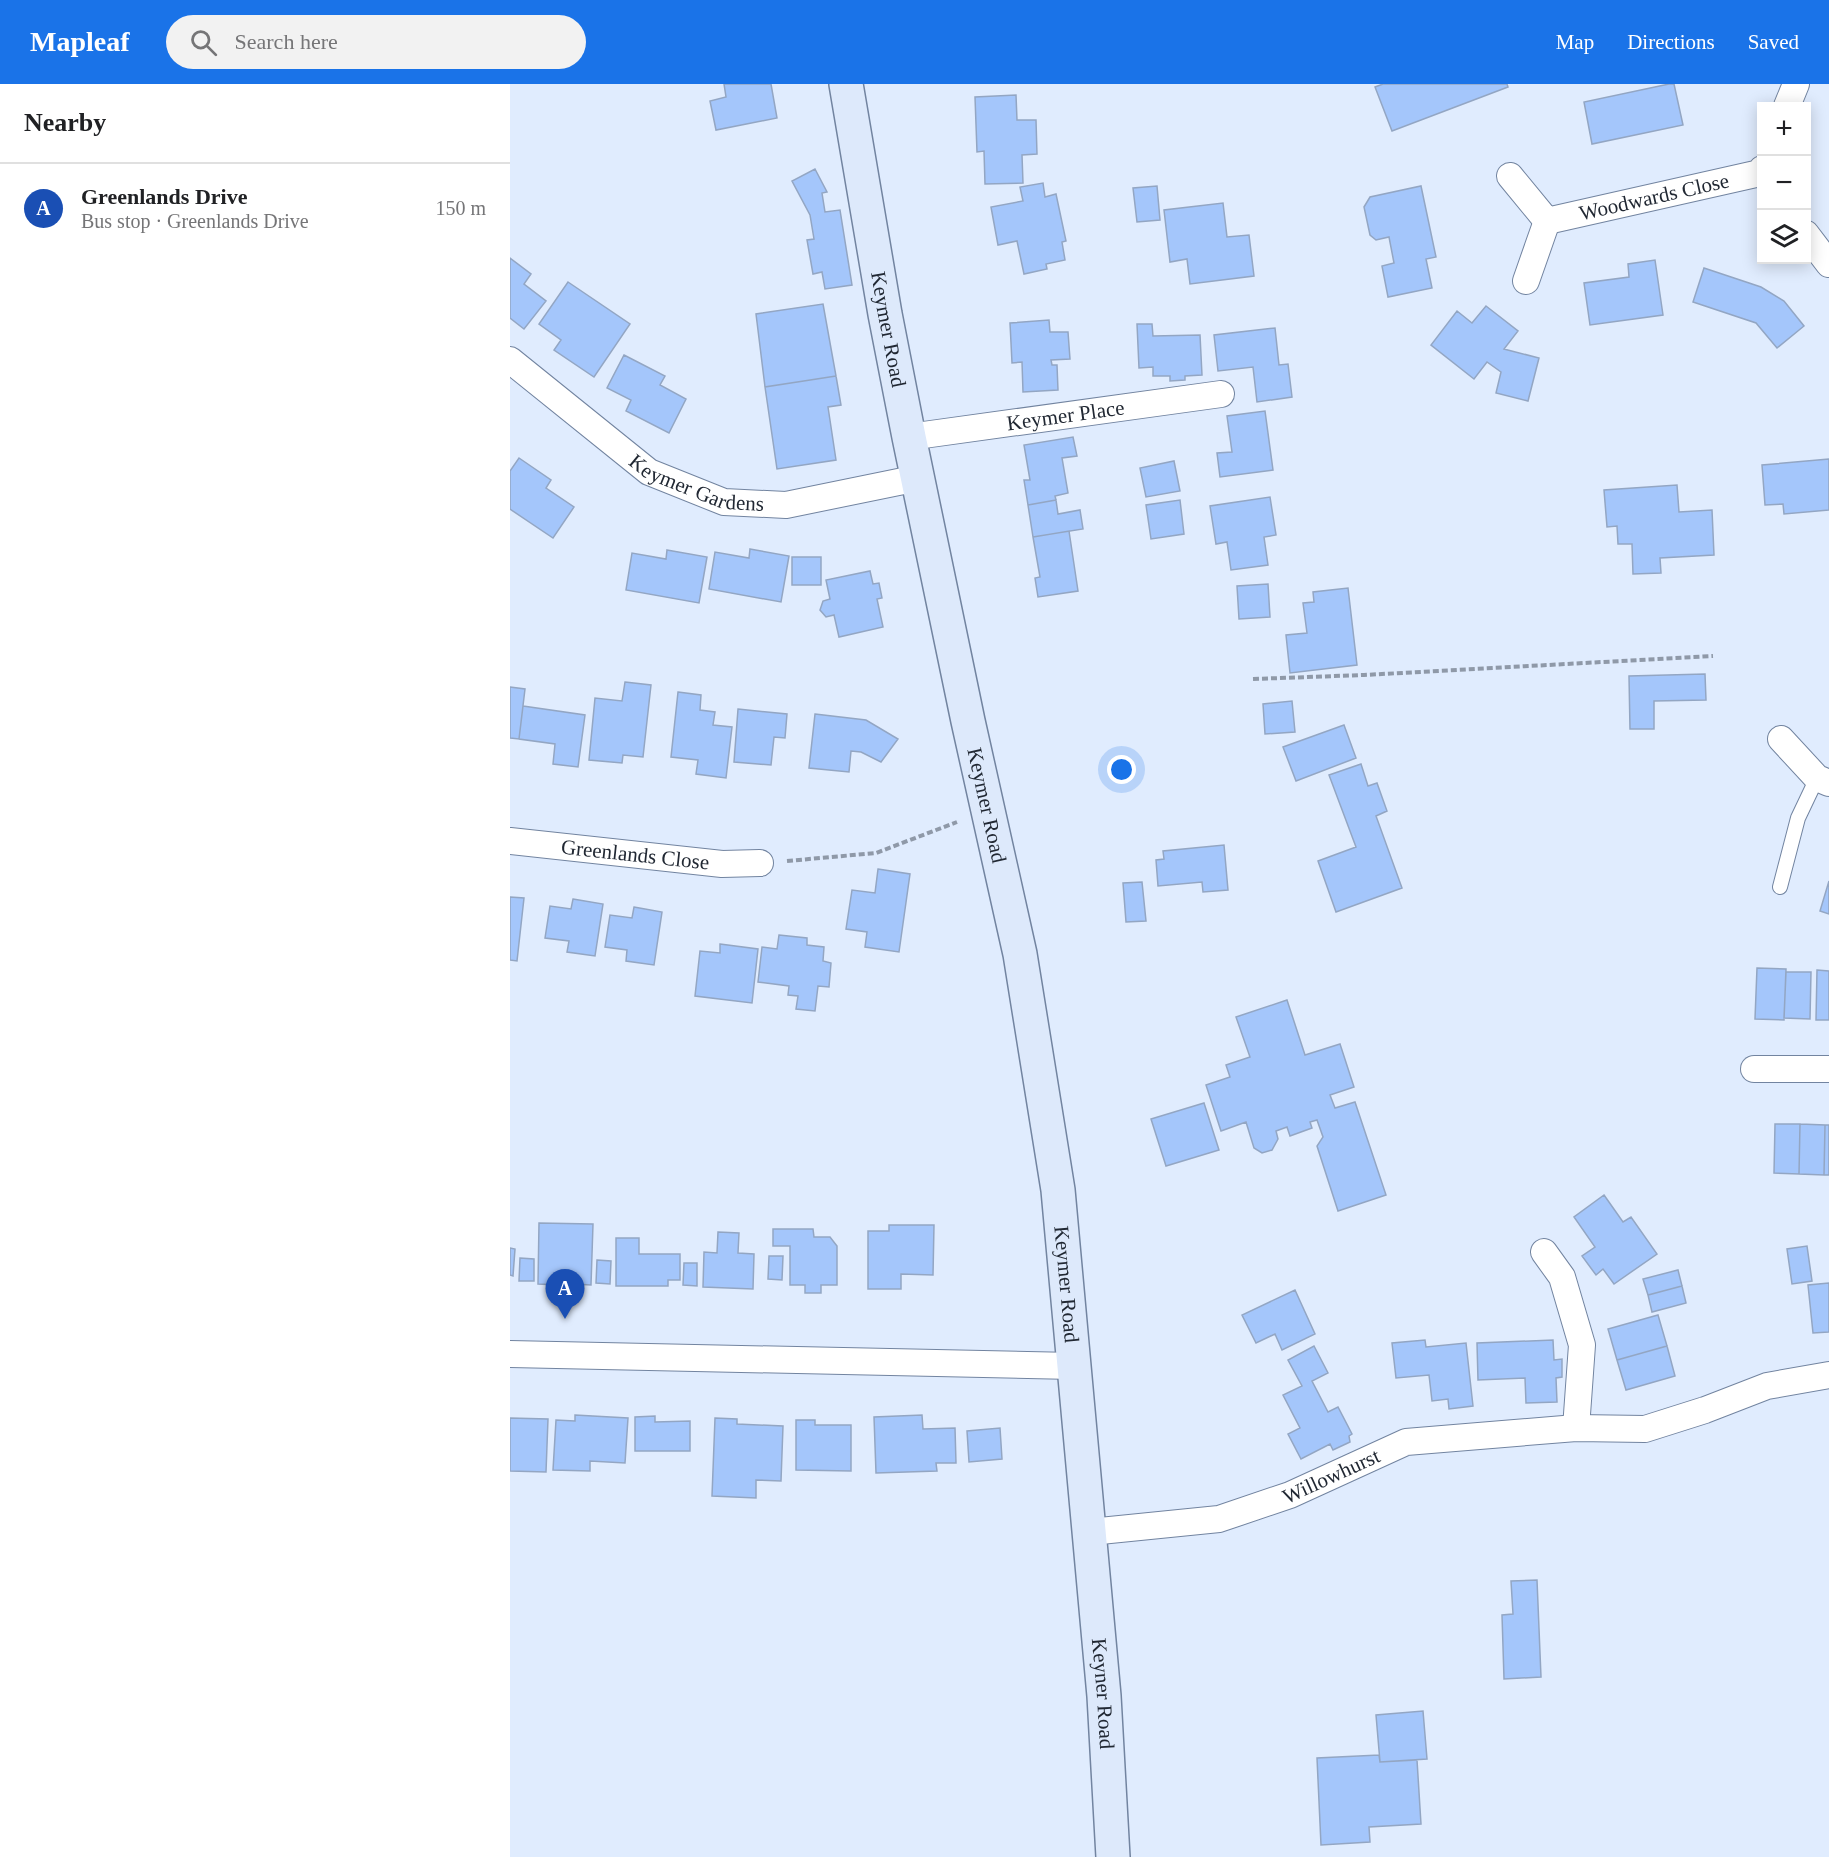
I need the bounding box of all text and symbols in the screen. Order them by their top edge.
search box [166,15,586,69]
text: Mapleaf [30,26,130,57]
icon: search [187,26,220,59]
text: Search here [235,29,338,54]
text: Map [1556,30,1594,54]
text: Directions [1627,30,1715,54]
text: Saved [1748,30,1799,54]
map controls [1757,102,1811,264]
button: + [1757,102,1811,156]
text: Nearby [24,108,106,137]
button: − [1757,156,1811,210]
street label: Woodwards Close [1577,168,1731,225]
text: Greenlands Drive [81,184,247,209]
text: A [36,197,51,219]
text: 150 m [435,197,486,219]
text: Bus stop · Greenlands Drive [81,210,309,232]
button: layers [1757,210,1811,264]
street label: Keymer Road [866,270,911,390]
street label: Keymer Place [1005,395,1126,435]
street label: Keymer Gardens [624,449,765,516]
street label: Keymer Road [962,745,1011,866]
your location [1107,755,1136,784]
street label: Greenlands Close [560,835,711,875]
street label: Keymer Road [1049,1225,1084,1344]
pin: A [546,1270,584,1319]
street label: Willowhurst [1279,1443,1384,1509]
street label: Keyner Road [1087,1637,1119,1750]

